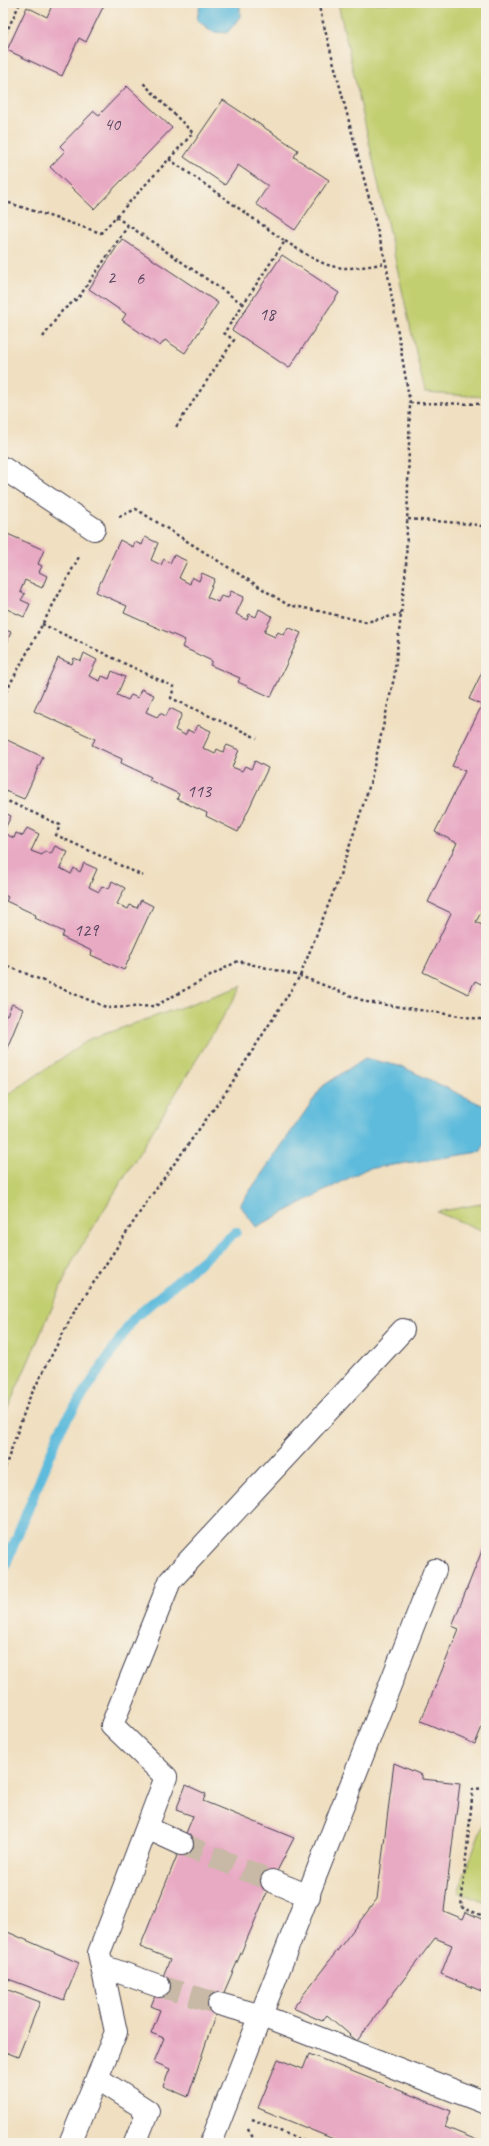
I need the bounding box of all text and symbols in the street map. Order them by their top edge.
house number: 40 [104,113,122,135]
house number: 2 [107,266,117,288]
house number: 6 [136,267,145,289]
house number: 18 [259,303,277,325]
house number: 113 [187,780,213,802]
house number: 129 [74,919,100,941]

